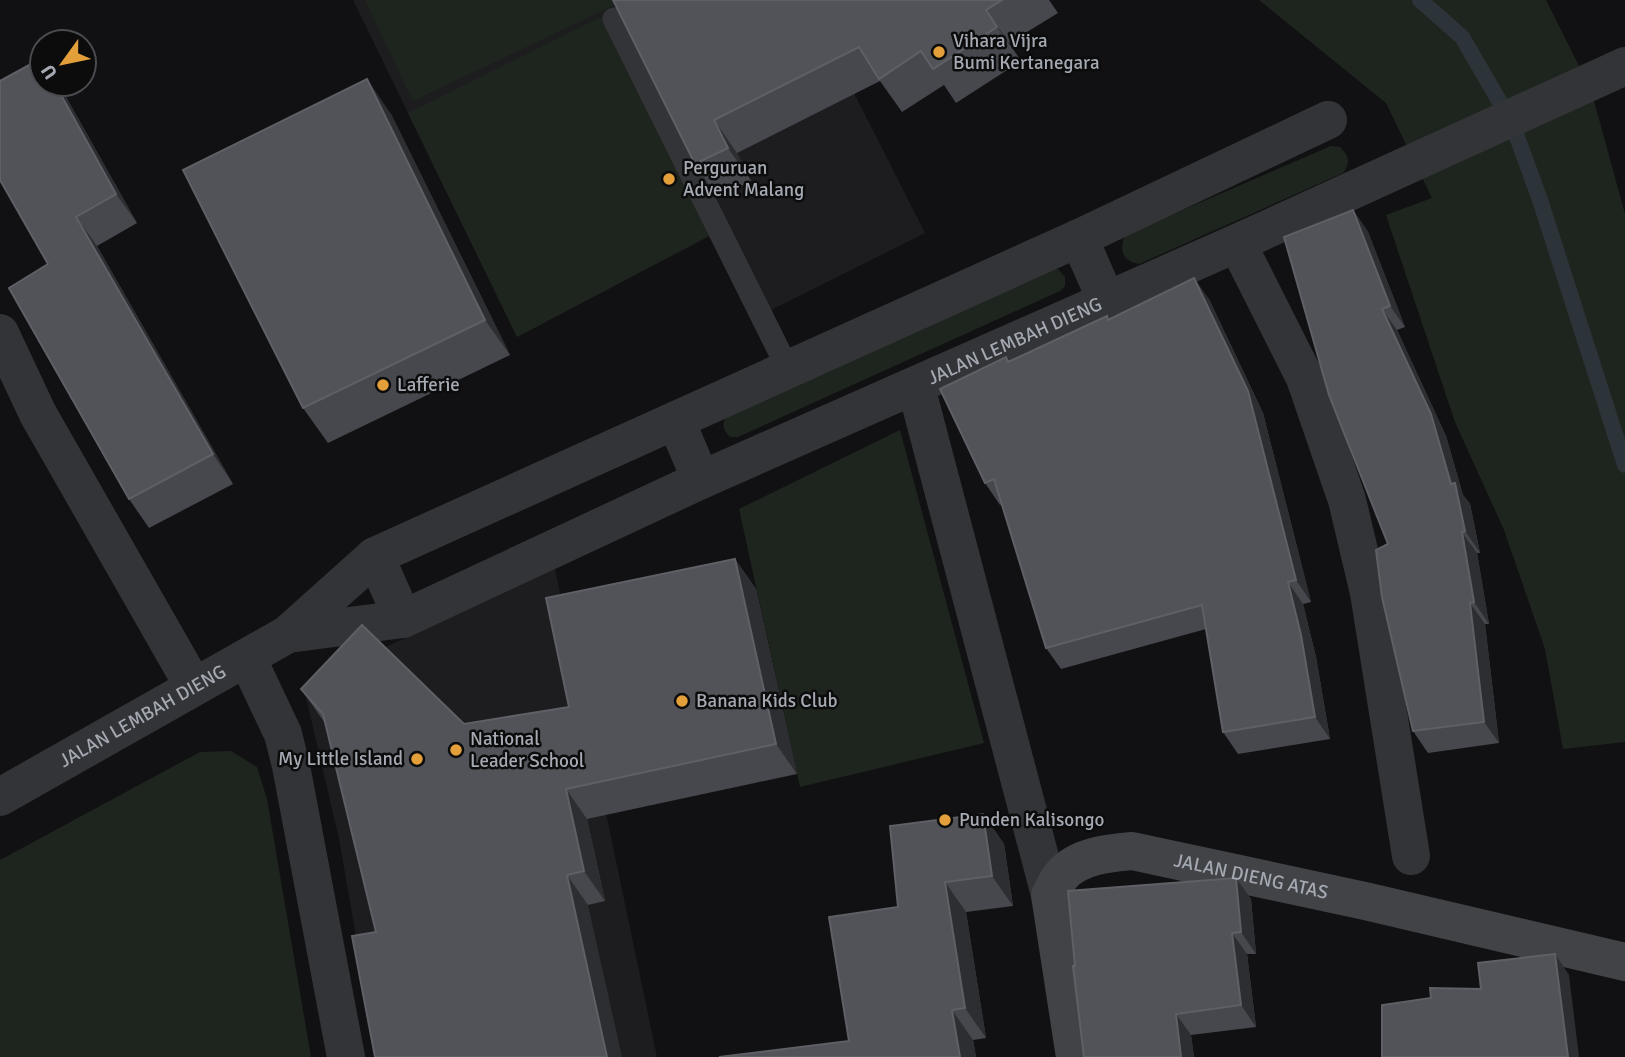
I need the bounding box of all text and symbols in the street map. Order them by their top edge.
north arrow [28,28,98,98]
place label: Vihara Vijra Bumi Kertanegara [953,29,1100,75]
marker: Vihara Vijra Bumi Kertanegara [931,44,947,60]
text: U [36,60,63,84]
place label: Perguruan Advent Malang [683,156,804,202]
marker: Perguruan Advent Malang [661,171,677,187]
street label: JALAN LEMBAH DIENG [924,292,1106,390]
place label: Lafferie [397,373,460,397]
marker: Lafferie [375,377,391,393]
street label: JALAN LEMBAH DIENG [55,659,230,773]
place label: Banana Kids Club [696,689,838,713]
marker: Banana Kids Club [674,693,690,709]
place label: National Leader School [470,727,584,773]
marker: National Leader School [448,742,464,758]
place label: My Little Island [278,747,403,771]
marker: My Little Island [409,751,425,767]
place label: Punden Kalisongo [959,808,1105,832]
marker: Punden Kalisongo [937,812,953,828]
street label: JALAN DIENG ATAS [1172,848,1330,905]

